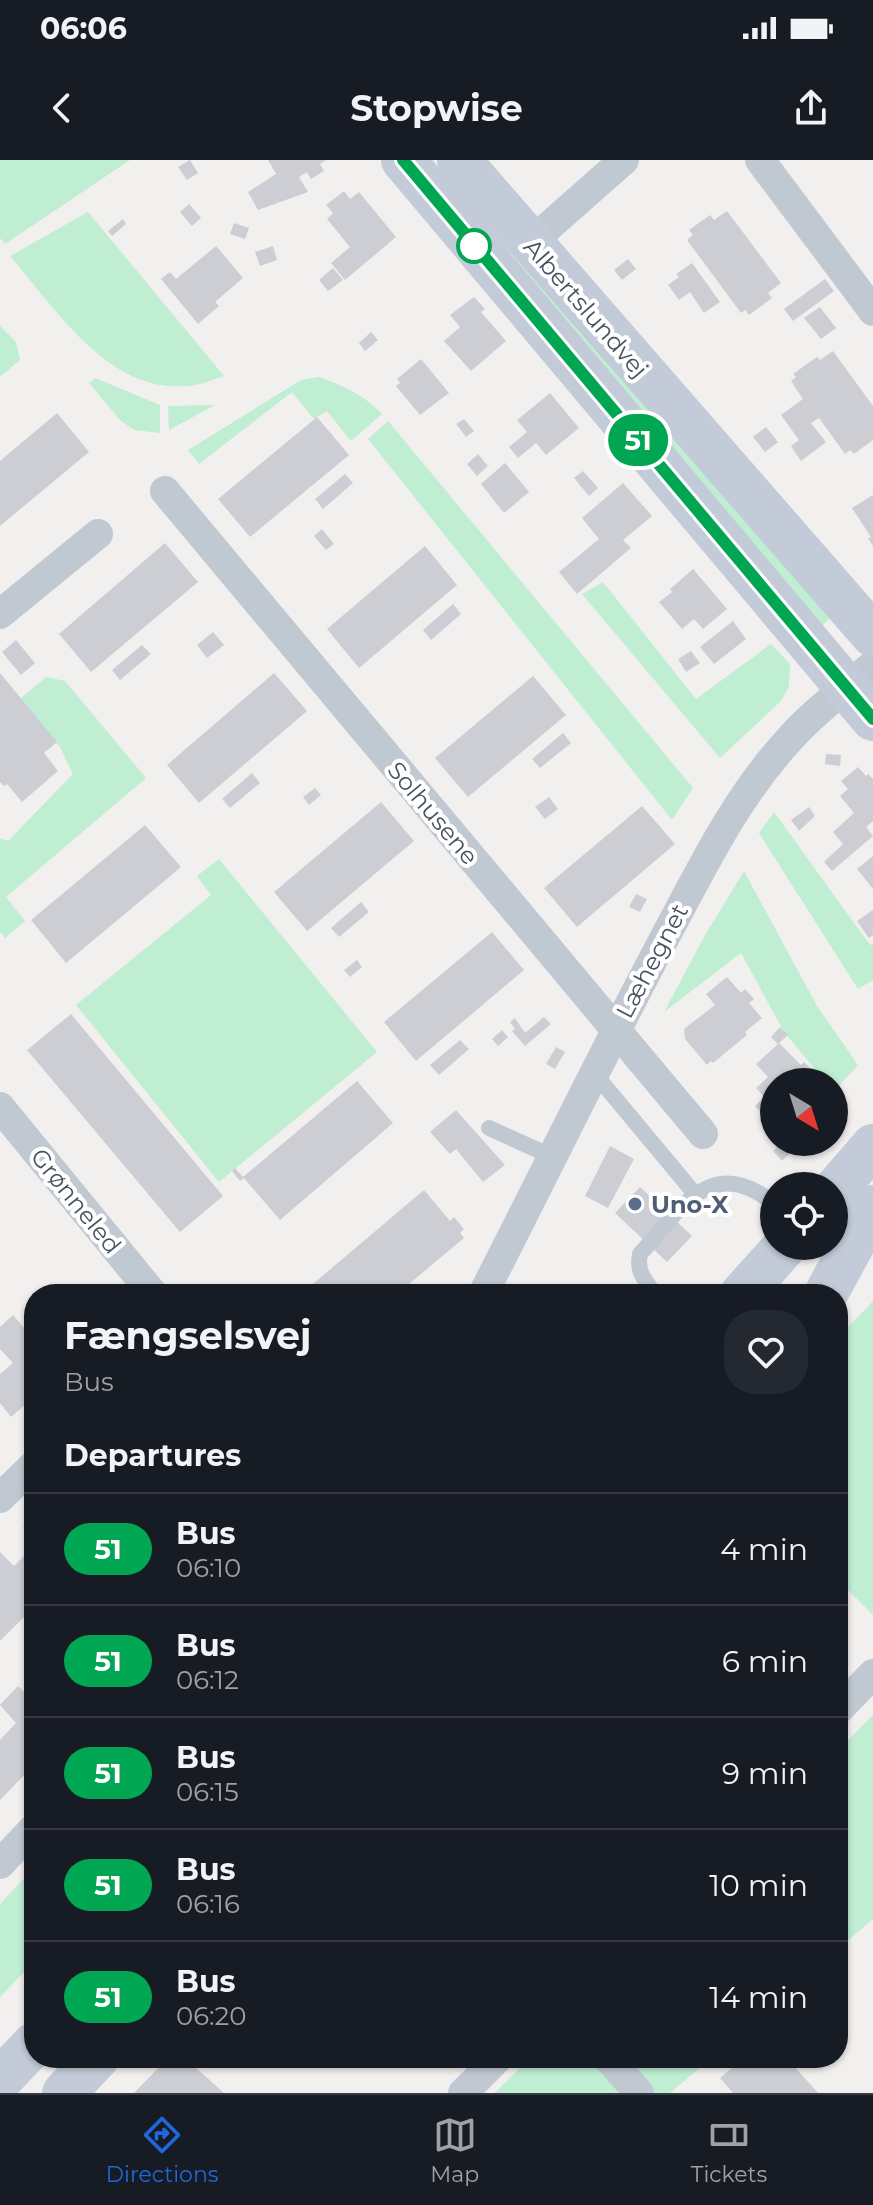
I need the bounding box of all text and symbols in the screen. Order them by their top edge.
text: 06:06 [40,10,127,47]
icon: back [40,86,84,130]
text: Stopwise [350,86,523,130]
icon: share [789,86,833,130]
unlabelled marker [457,229,491,263]
street label: Albertslundvej [518,233,654,383]
line badge: 51 [602,414,674,466]
text: 51 [624,423,652,457]
street label: Solhusene [382,756,484,870]
street label: Læhegnet [610,899,694,1023]
north arrow [760,1068,848,1156]
map controls [760,1068,848,1260]
street label: Grønneled [25,1142,127,1260]
button: locate [760,1172,848,1260]
place label: Uno-X [651,1190,729,1219]
marker: Uno-X [626,1195,644,1213]
button: heart [724,1310,808,1394]
text: Fængselsvej [64,1312,312,1359]
text: Bus [64,1366,114,1398]
text: Departures [64,1437,241,1474]
text: Bus [176,1515,236,1552]
text: 4 min [720,1531,808,1568]
text: 51 [94,1532,122,1566]
text: 06:10 [176,1552,241,1584]
text: Bus [176,1627,236,1664]
text: 6 min [722,1643,808,1680]
text: 51 [94,1644,122,1678]
text: 06:12 [176,1664,239,1696]
text: Bus [176,1739,236,1776]
text: 9 min [722,1755,808,1792]
text: 51 [94,1756,122,1790]
text: 06:15 [176,1776,239,1808]
text: Bus [176,1851,236,1888]
text: 10 min [709,1867,808,1904]
text: 51 [94,1868,122,1902]
text: 06:16 [176,1888,240,1920]
text: Bus [176,1963,236,2000]
text: 14 min [709,1979,808,2016]
text: 51 [94,1980,122,2014]
text: 06:20 [176,2000,246,2032]
tab: Directions [106,2113,219,2188]
tab: Map [430,2113,479,2188]
tab: Tickets [691,2113,767,2188]

